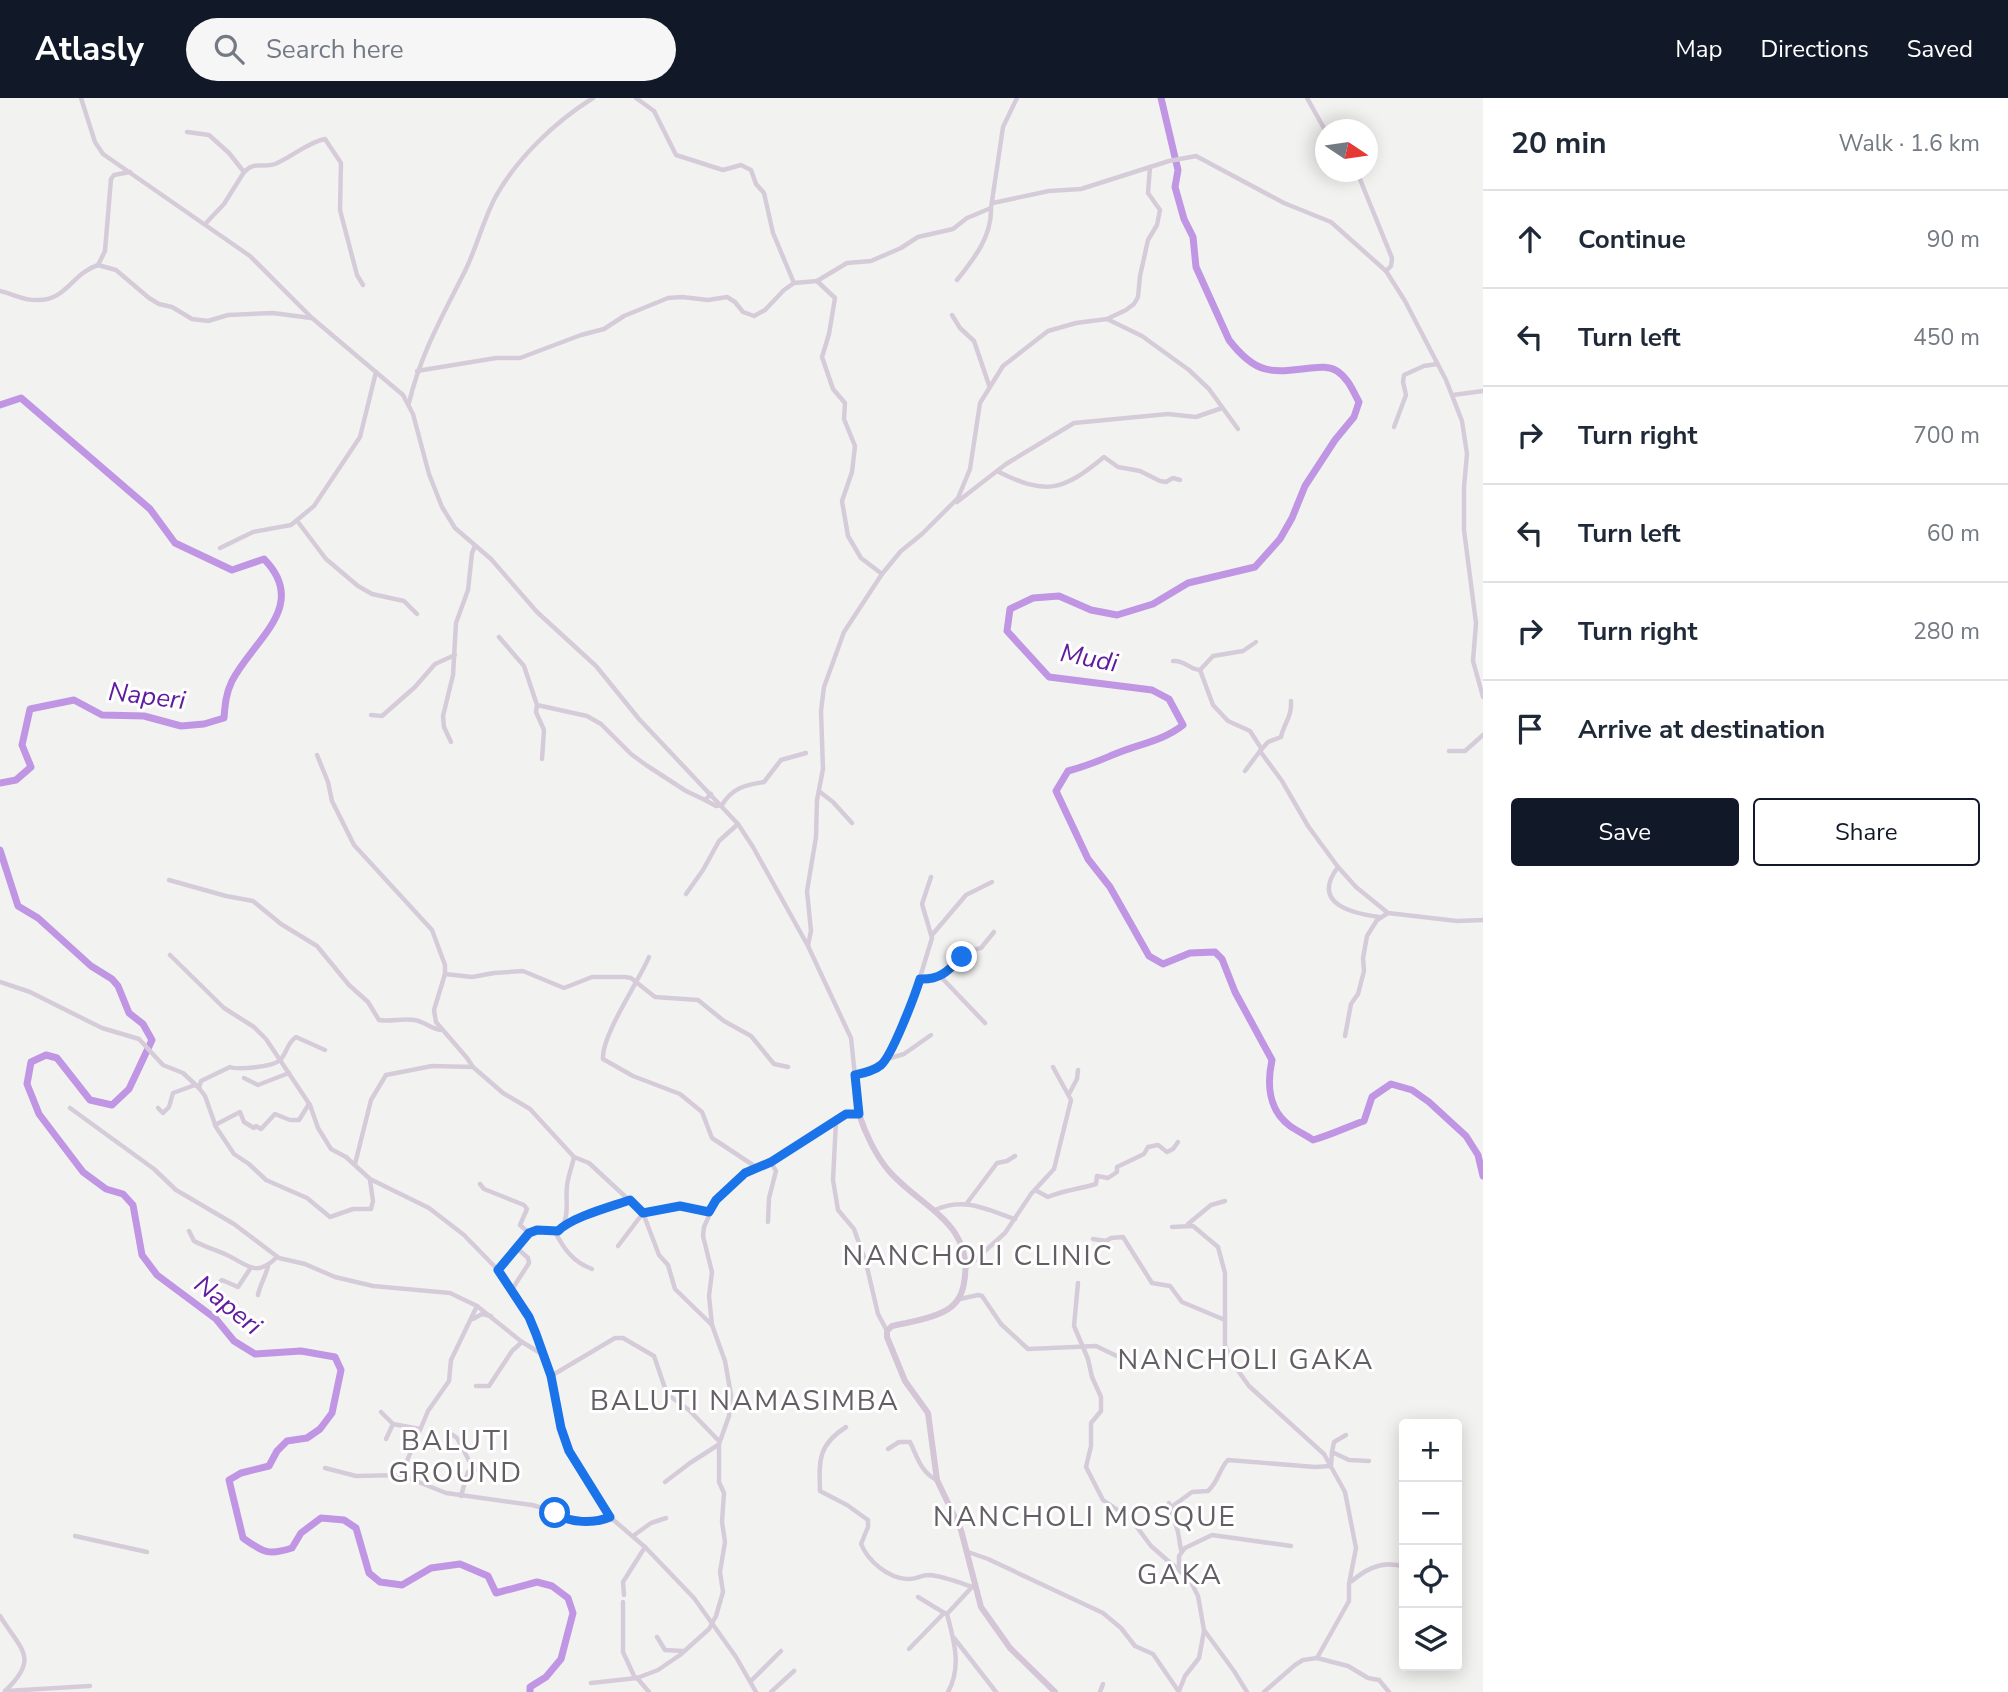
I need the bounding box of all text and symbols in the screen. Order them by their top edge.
search box [186,18,676,81]
text: Atlasly [35,27,144,72]
icon: search [210,30,248,68]
text: Search here [266,32,404,67]
text: Map [1675,33,1722,65]
text: Directions [1760,33,1869,65]
text: Saved [1907,33,1973,65]
north arrow [1315,119,1378,182]
text: 20 min [1511,123,1607,164]
text: Walk · 1.6 km [1838,128,1980,159]
icon: ahead [1511,220,1549,258]
text: Continue [1578,222,1686,257]
text: 90 m [1927,224,1980,255]
icon: left [1511,318,1549,356]
text: Turn left [1578,320,1681,355]
text: 450 m [1913,322,1980,353]
icon: right [1511,416,1549,454]
text: Turn right [1578,418,1697,453]
text: 700 m [1913,420,1980,451]
icon: left [1511,514,1549,552]
text: Turn left [1578,516,1681,551]
text: 60 m [1927,518,1980,549]
icon: right [1511,612,1549,650]
text: Turn right [1578,614,1697,649]
text: 280 m [1913,616,1980,647]
water label: Mudi [1057,635,1122,681]
water label: Naperi [106,674,188,718]
icon: arrive [1511,710,1549,748]
text: Arrive at destination [1578,712,1825,747]
button: Save [1511,798,1739,866]
button: Share [1753,798,1980,866]
route end [946,941,977,972]
district label: NANCHOLI CLINIC [843,1237,1114,1275]
water label: Naperi [187,1267,270,1344]
district label: NANCHOLI GAKA [1118,1341,1374,1379]
district label: BALUTI NAMASIMBA [590,1382,900,1420]
map controls [1399,1419,1462,1671]
button: + [1399,1419,1462,1482]
district label: BALUTI GROUND [389,1422,523,1492]
button: − [1399,1482,1462,1545]
route start [539,1497,570,1528]
district label: NANCHOLI MOSQUE [933,1498,1237,1536]
button: locate [1399,1545,1462,1608]
district label: GAKA [1137,1556,1223,1594]
button: layers [1399,1608,1462,1671]

